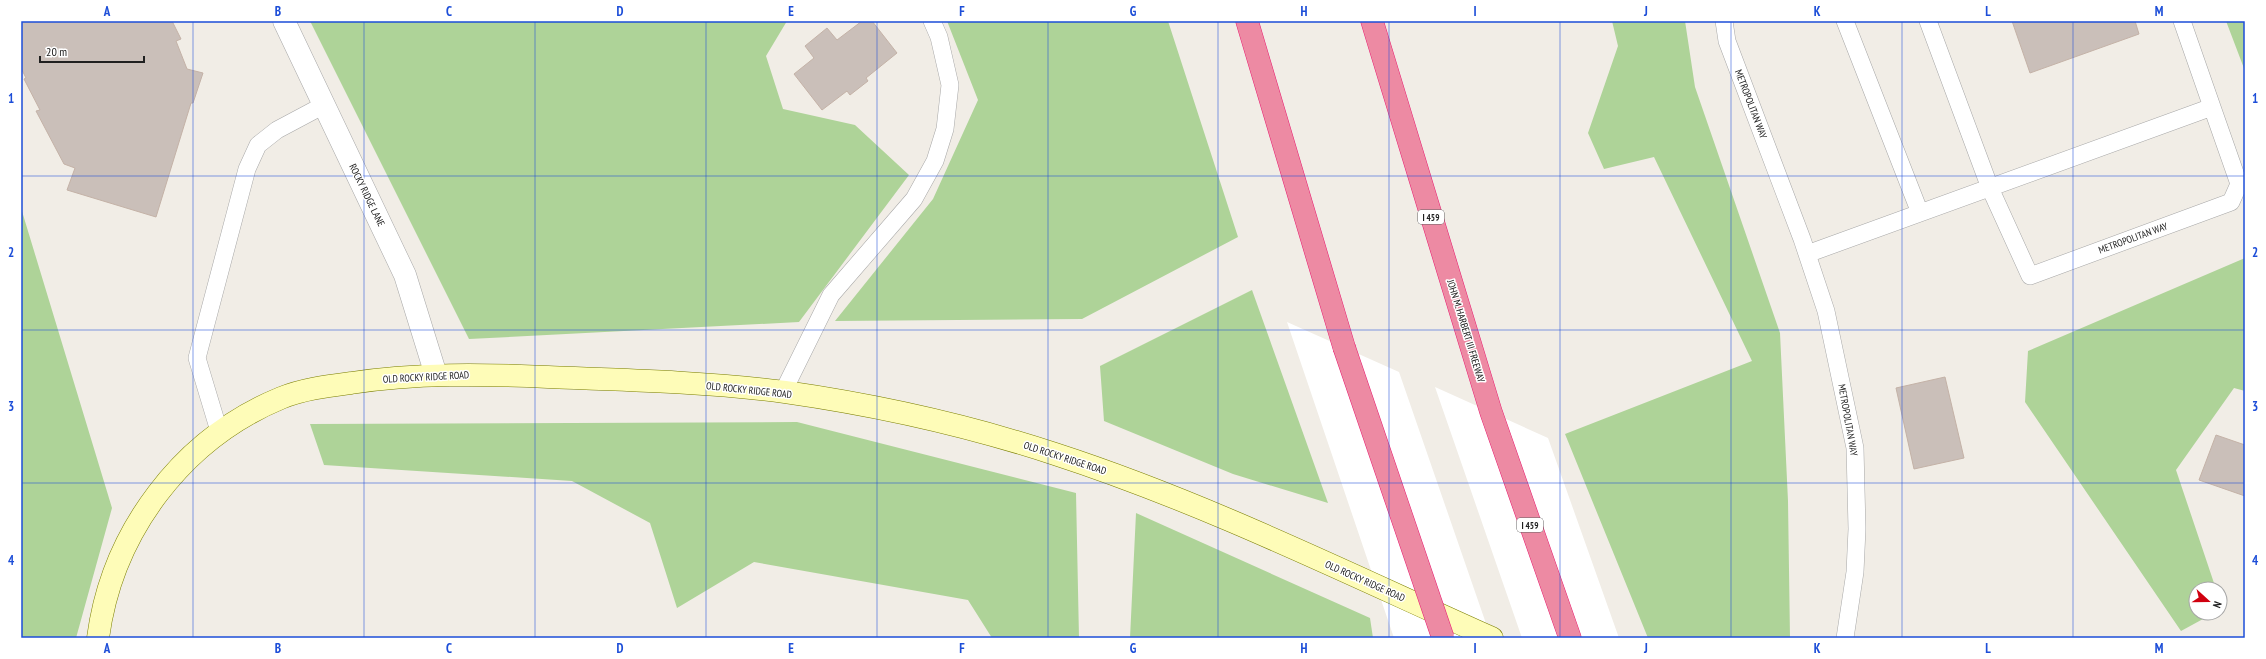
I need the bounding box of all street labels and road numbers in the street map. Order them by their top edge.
street label: METROPOLITAN WAY [1732,68,1770,141]
street label: ROCKY RIDGE LANE [346,162,388,228]
road number: I 459 [1418,210,1444,224]
street label: METROPOLITAN WAY [2097,219,2170,257]
street label: JOHN M. HARBERT III FREEWAY [1444,277,1488,384]
street label: OLD ROCKY RIDGE ROAD [383,368,469,386]
street label: OLD ROCKY RIDGE ROAD [705,379,793,401]
street label: METROPOLITAN WAY [1835,383,1861,457]
street label: OLD ROCKY RIDGE ROAD [1022,438,1108,478]
road number: I 459 [1517,518,1543,532]
street label: OLD ROCKY RIDGE ROAD [1323,558,1407,604]

